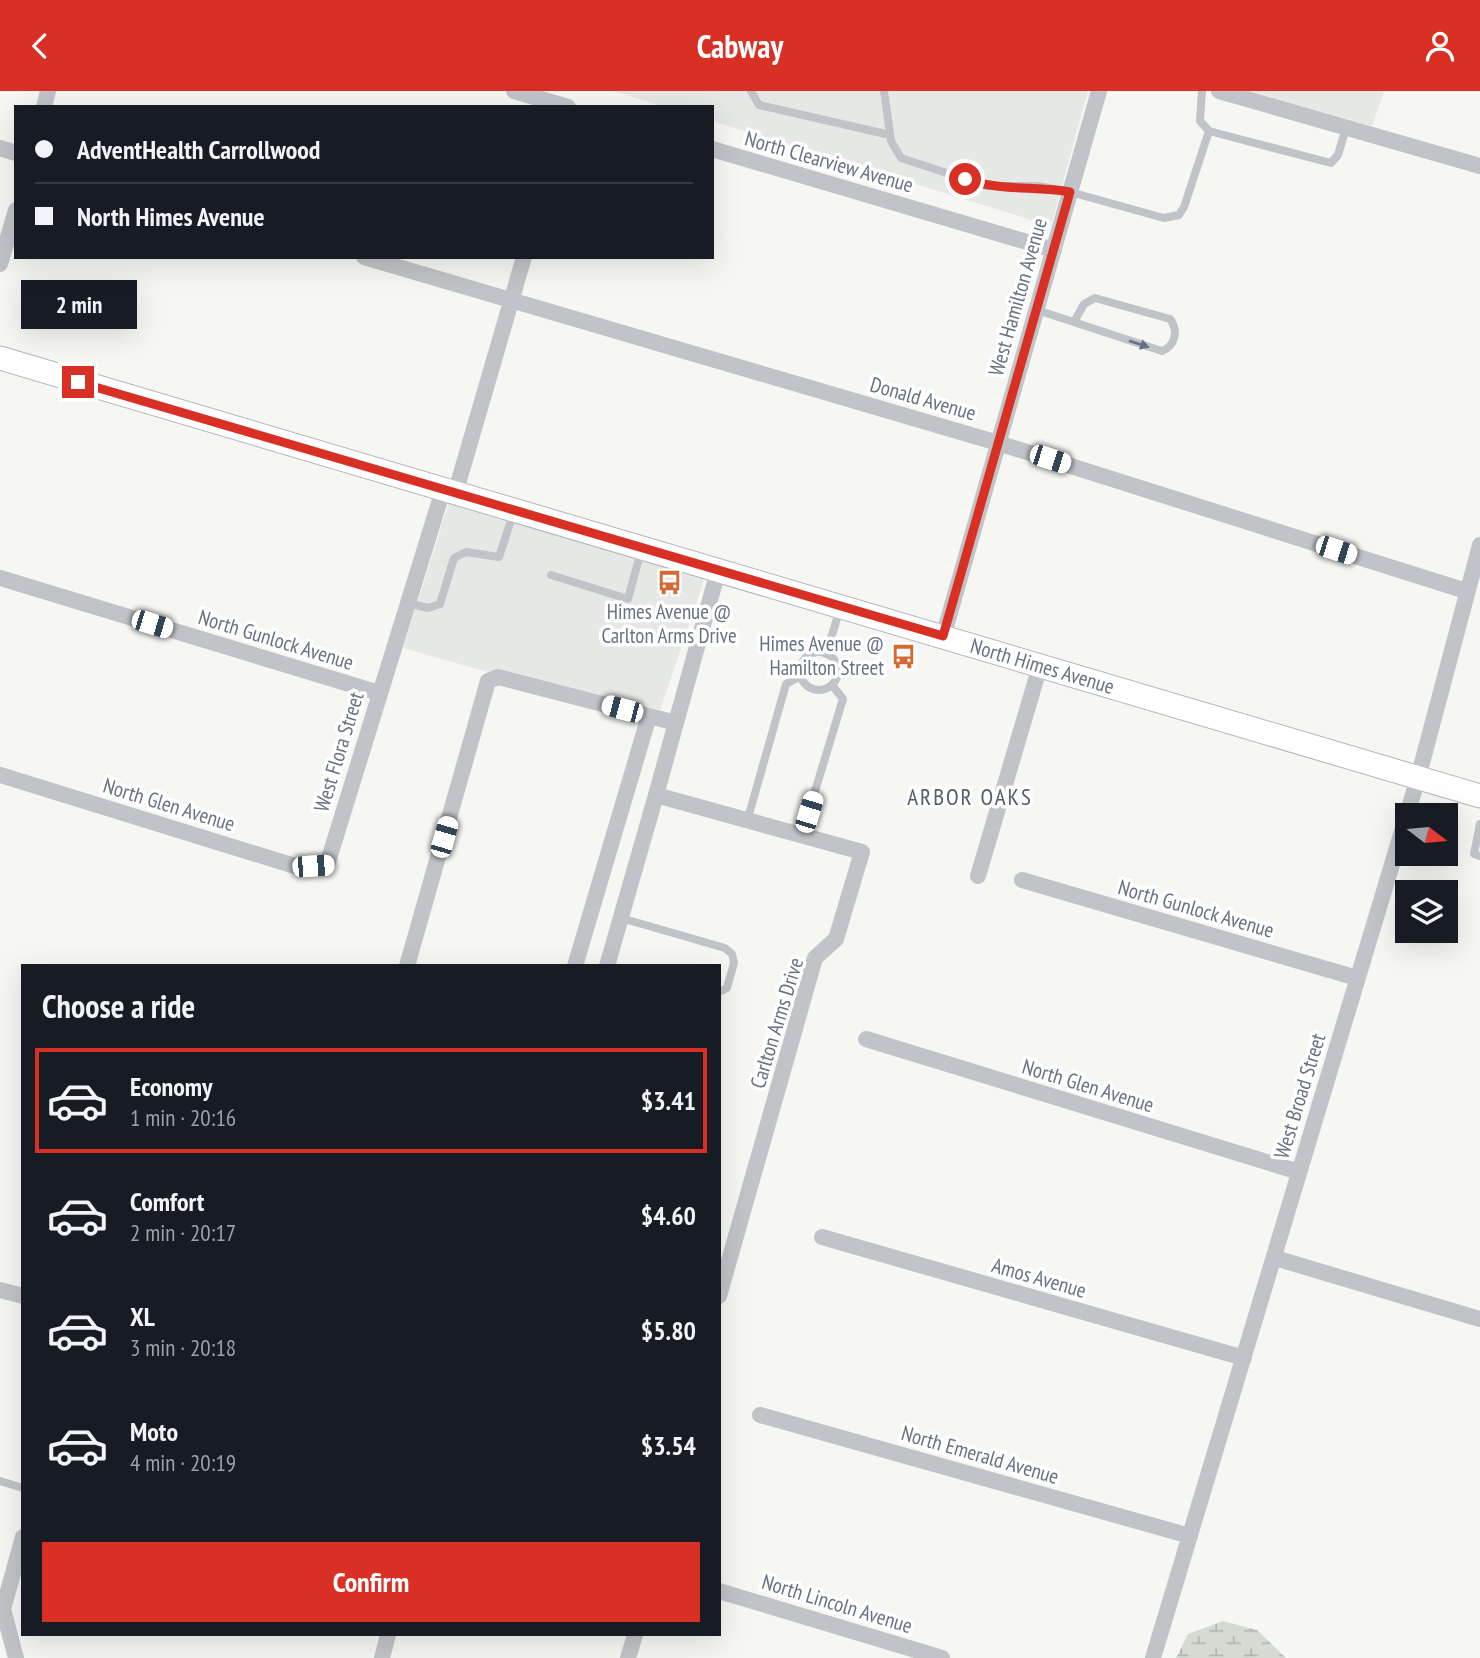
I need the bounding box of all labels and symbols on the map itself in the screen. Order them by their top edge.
street label: North Clearview Avenue [742,125,916,198]
route start [949,163,981,195]
street label: West Hamilton Avenue [982,215,1053,379]
callout: 2 min [20,281,136,329]
one-way arrow [1129,339,1150,350]
route end [62,366,94,398]
street label: Donald Avenue [867,371,979,426]
car [1027,443,1074,475]
car [1313,534,1360,566]
bus stop icon: Himes Avenue @ Carlton Arms Drive [655,569,683,597]
place label: Himes Avenue @ Carlton Arms Drive [601,598,737,649]
street label: North Gunlock Avenue [195,603,357,676]
car [129,608,176,640]
place label: Himes Avenue @ Hamilton Street [759,630,884,681]
street label: North Himes Avenue [967,632,1117,700]
bus stop icon: Himes Avenue @ Hamilton Street [890,642,918,670]
street label: West Flora Street [307,688,370,815]
car [599,693,646,725]
street label: North Glen Avenue [100,772,238,837]
district label: ARBOR OAKS [907,782,1033,811]
car [793,789,826,835]
north arrow [1395,803,1458,866]
car [429,814,460,860]
car [292,854,335,878]
street label: North Gunlock Avenue [1115,873,1277,944]
street label: Carlton Arms Drive [744,954,809,1091]
street label: West Broad Street [1268,1030,1331,1162]
street label: North Glen Avenue [1019,1053,1157,1118]
street label: Amos Avenue [989,1251,1089,1304]
street label: North Emerald Avenue [898,1419,1062,1490]
street label: North Lincoln Avenue [759,1568,916,1639]

